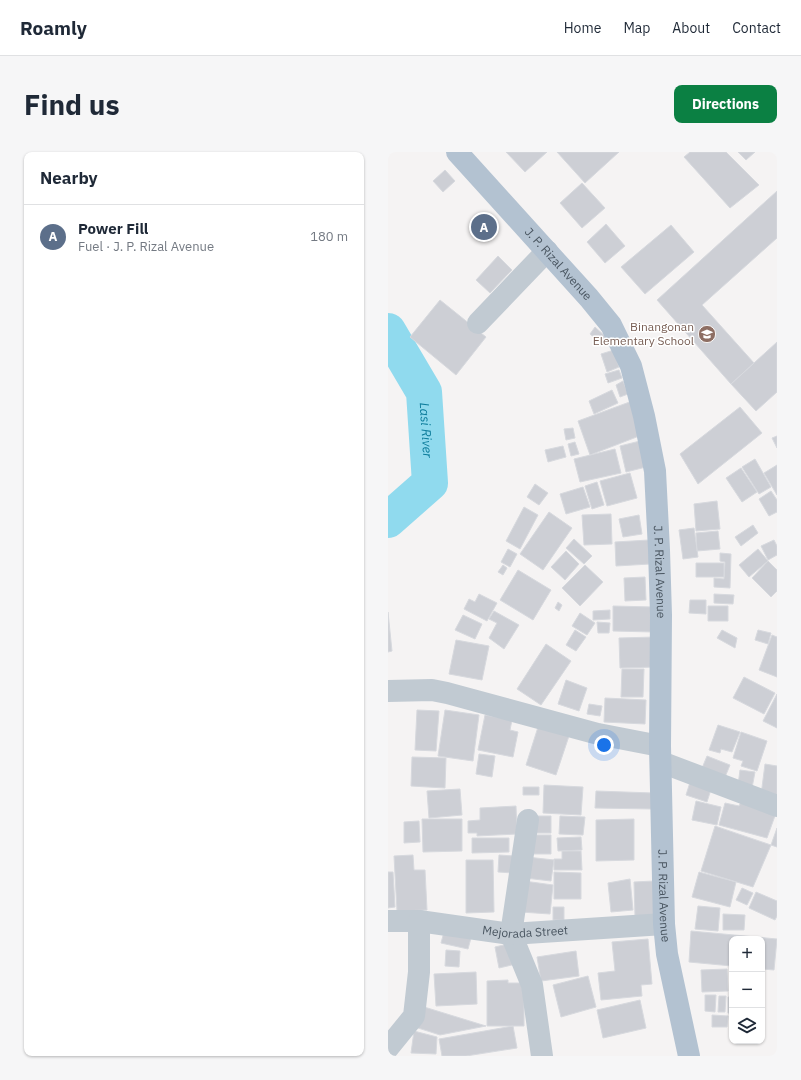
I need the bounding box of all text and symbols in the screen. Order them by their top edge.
text: Roamly [20,16,87,40]
text: Home [564,19,601,37]
text: Map [623,19,650,37]
text: About [672,19,710,37]
text: Contact [732,19,781,37]
button: Directions [674,85,777,123]
text: Find us [24,86,120,123]
text: Nearby [40,167,98,189]
pin: A [471,212,497,242]
text: Power Fill [78,219,148,238]
street label: J. P. Rizal Avenue [522,224,596,304]
text: A [49,228,57,245]
text: 180 m [310,228,348,245]
text: Fuel · J. P. Rizal Avenue [78,238,214,255]
place label: Binangonan Elementary School [593,319,694,348]
school or university icon: Binangonan Elementary School [697,324,717,344]
water label: Lasi River [416,402,436,460]
street label: J. P. Rizal Avenue [651,525,669,619]
your location [594,735,614,755]
street label: J. P. Rizal Avenue [655,849,674,943]
street label: Mejorada Street [481,922,568,941]
map controls [729,936,765,1044]
button: + [729,936,765,972]
button: − [729,972,765,1008]
button: layers [729,1008,765,1044]

